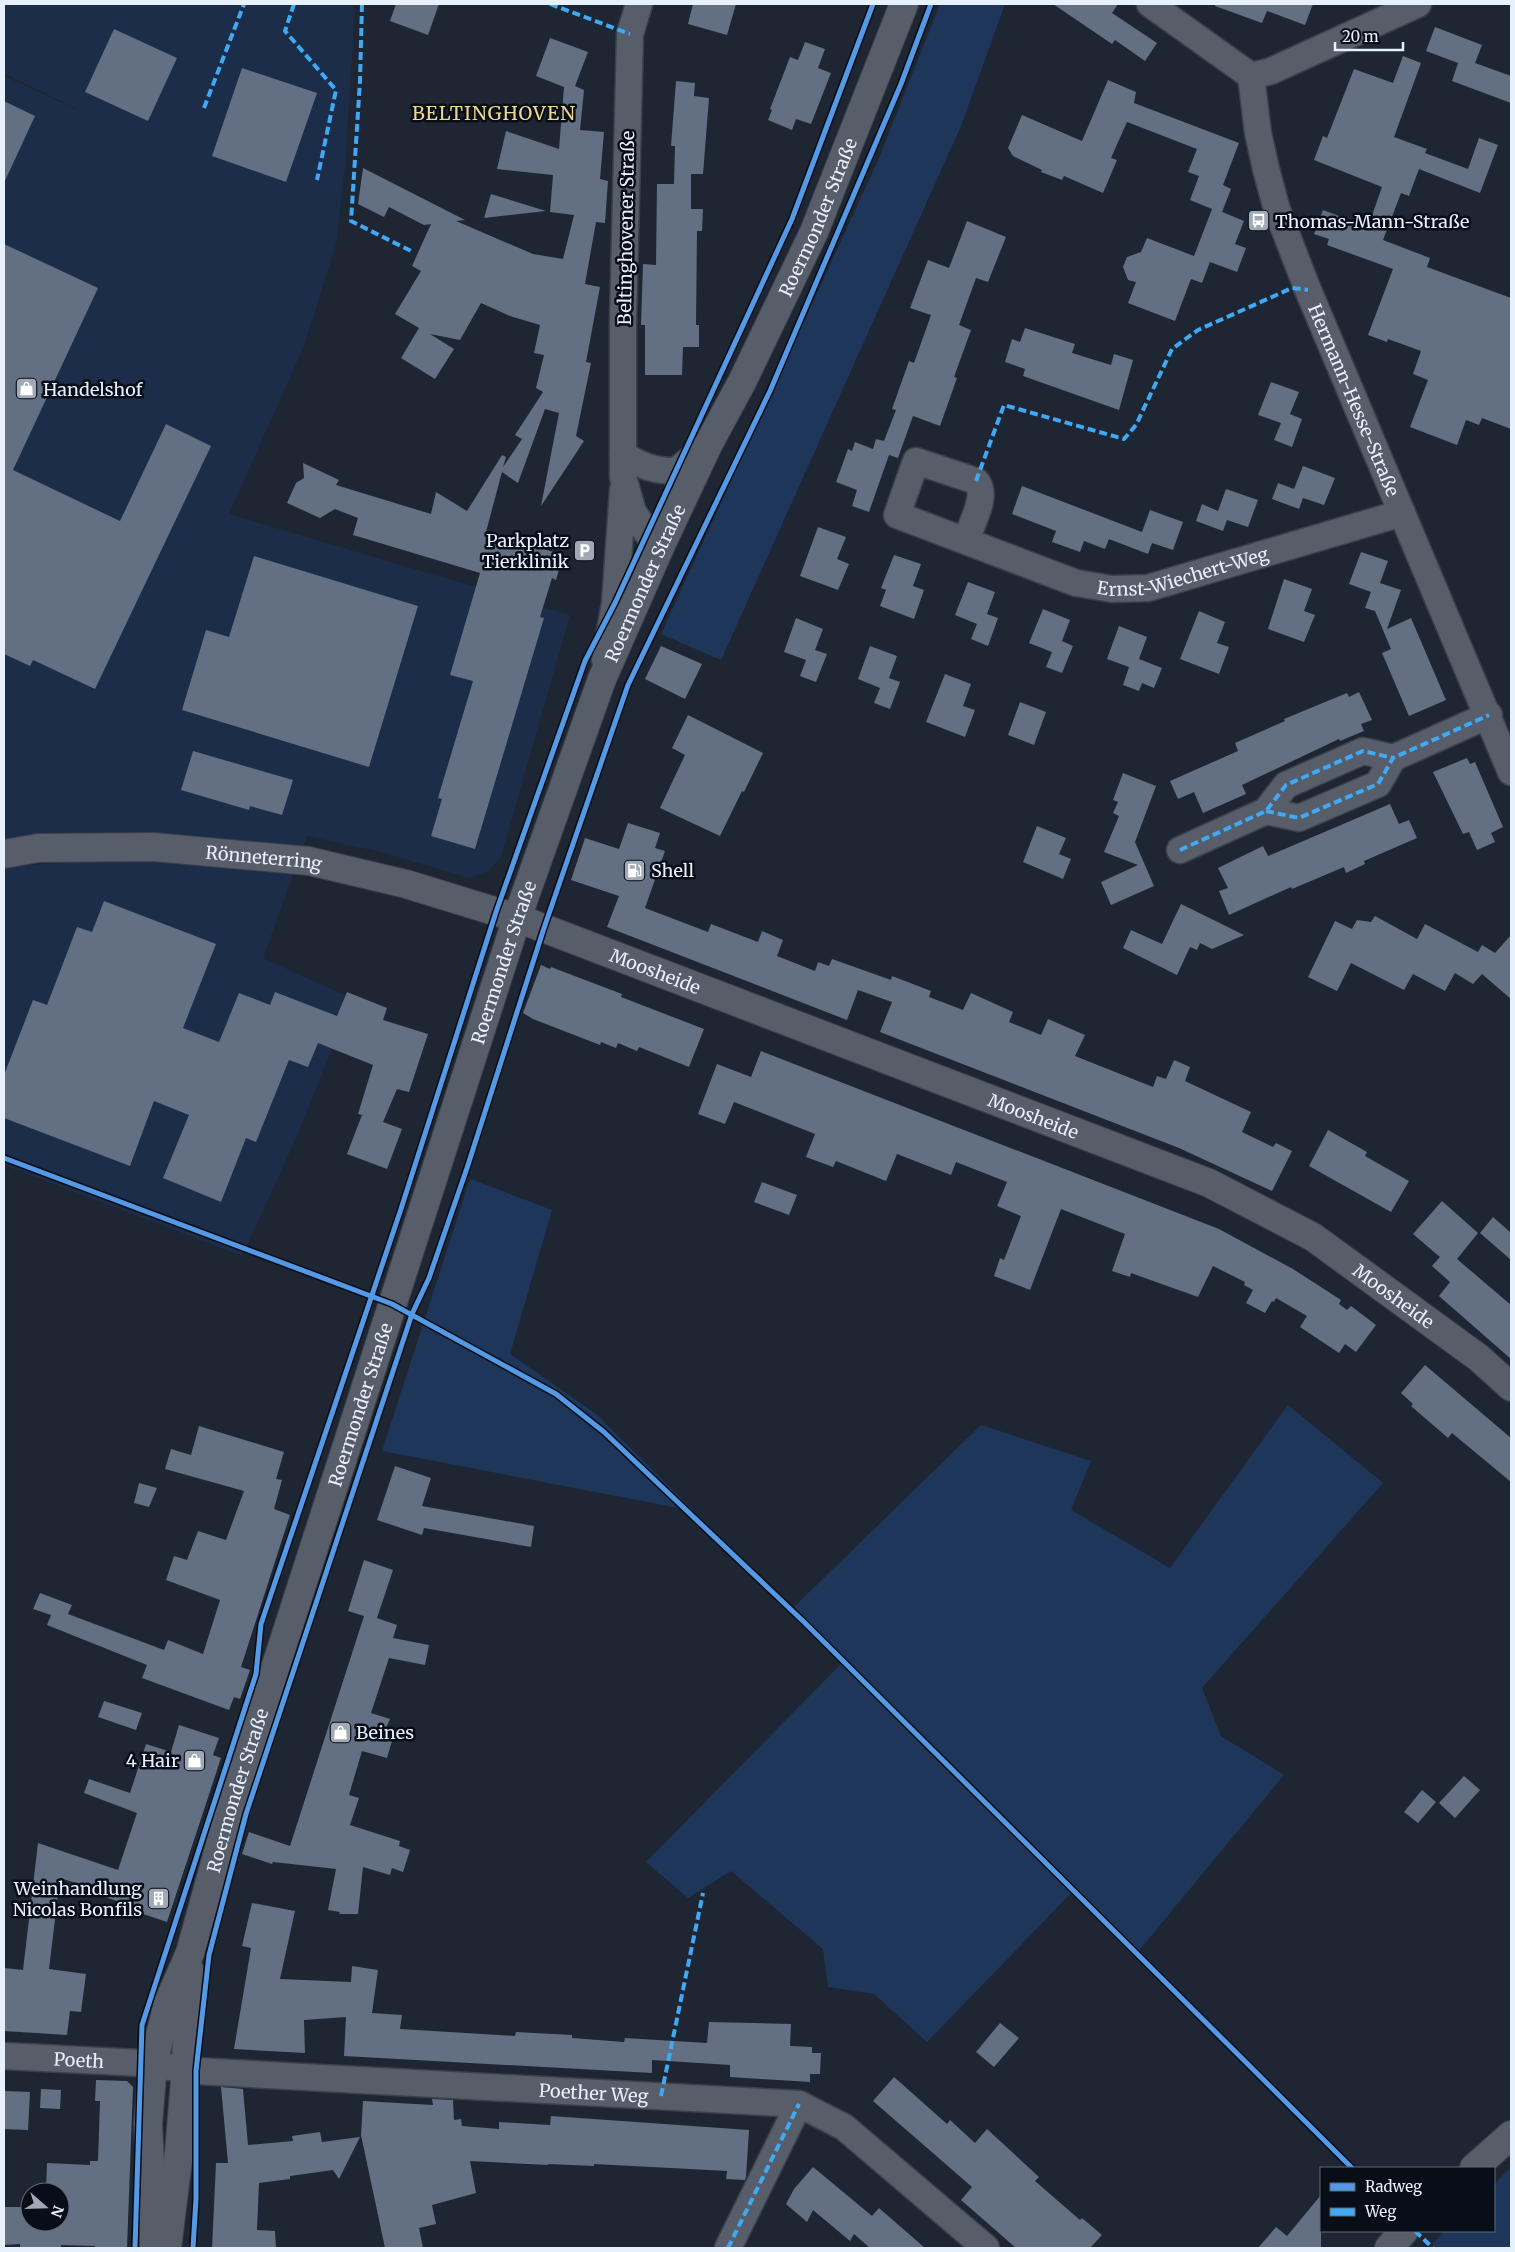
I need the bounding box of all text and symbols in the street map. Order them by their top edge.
scale bar [1335,20,1402,52]
text: 20 m [1342,27,1379,46]
district label: BELTINGHOVEN [412,101,576,125]
street label: Beltinghovener Straße [613,130,639,326]
street label: Roermonder Straße [773,134,862,300]
bus stop icon: Thomas-Mann-Straße [1247,209,1271,233]
place label: Thomas-Mann-Straße [1275,210,1469,233]
street label: Hermann-Hesse-Straße [1304,300,1405,500]
shop icon: Handelshof [15,377,39,401]
place label: Handelshof [43,378,144,401]
street label: Roermonder Straße [599,500,690,666]
place label: Parkplatz Tierklinik [482,529,570,573]
parking icon: Parkplatz Tierklinik [573,538,597,562]
street label: Ernst-Wiechert-Weg [1095,542,1271,601]
street label: Rönneterring [205,840,325,875]
fuel station icon: Shell [623,858,647,882]
place label: Shell [651,859,694,882]
street label: Roermonder Straße [466,877,541,1047]
street label: Moosheide [607,943,704,999]
street label: Moosheide [985,1088,1082,1144]
street label: Moosheide [1348,1259,1439,1333]
street label: Roermonder Straße [323,1320,397,1489]
street label: Roermonder Straße [201,1705,273,1875]
shop icon: Beines [328,1720,352,1744]
place label: Beines [356,1721,414,1744]
shop icon: 4 Hair [183,1748,207,1772]
place label: 4 Hair [126,1749,179,1772]
place label: Weinhandlung Nicolas Bonfils [13,1877,142,1921]
building icon: Weinhandlung Nicolas Bonfils [146,1886,170,1910]
street label: Poeth [53,2047,105,2073]
street label: Poether Weg [538,2078,649,2107]
legend [1320,2167,1495,2232]
text: Radweg [1365,2177,1422,2196]
north arrow [20,2182,70,2232]
text: Weg [1364,2202,1396,2221]
text: N [47,2203,68,2220]

